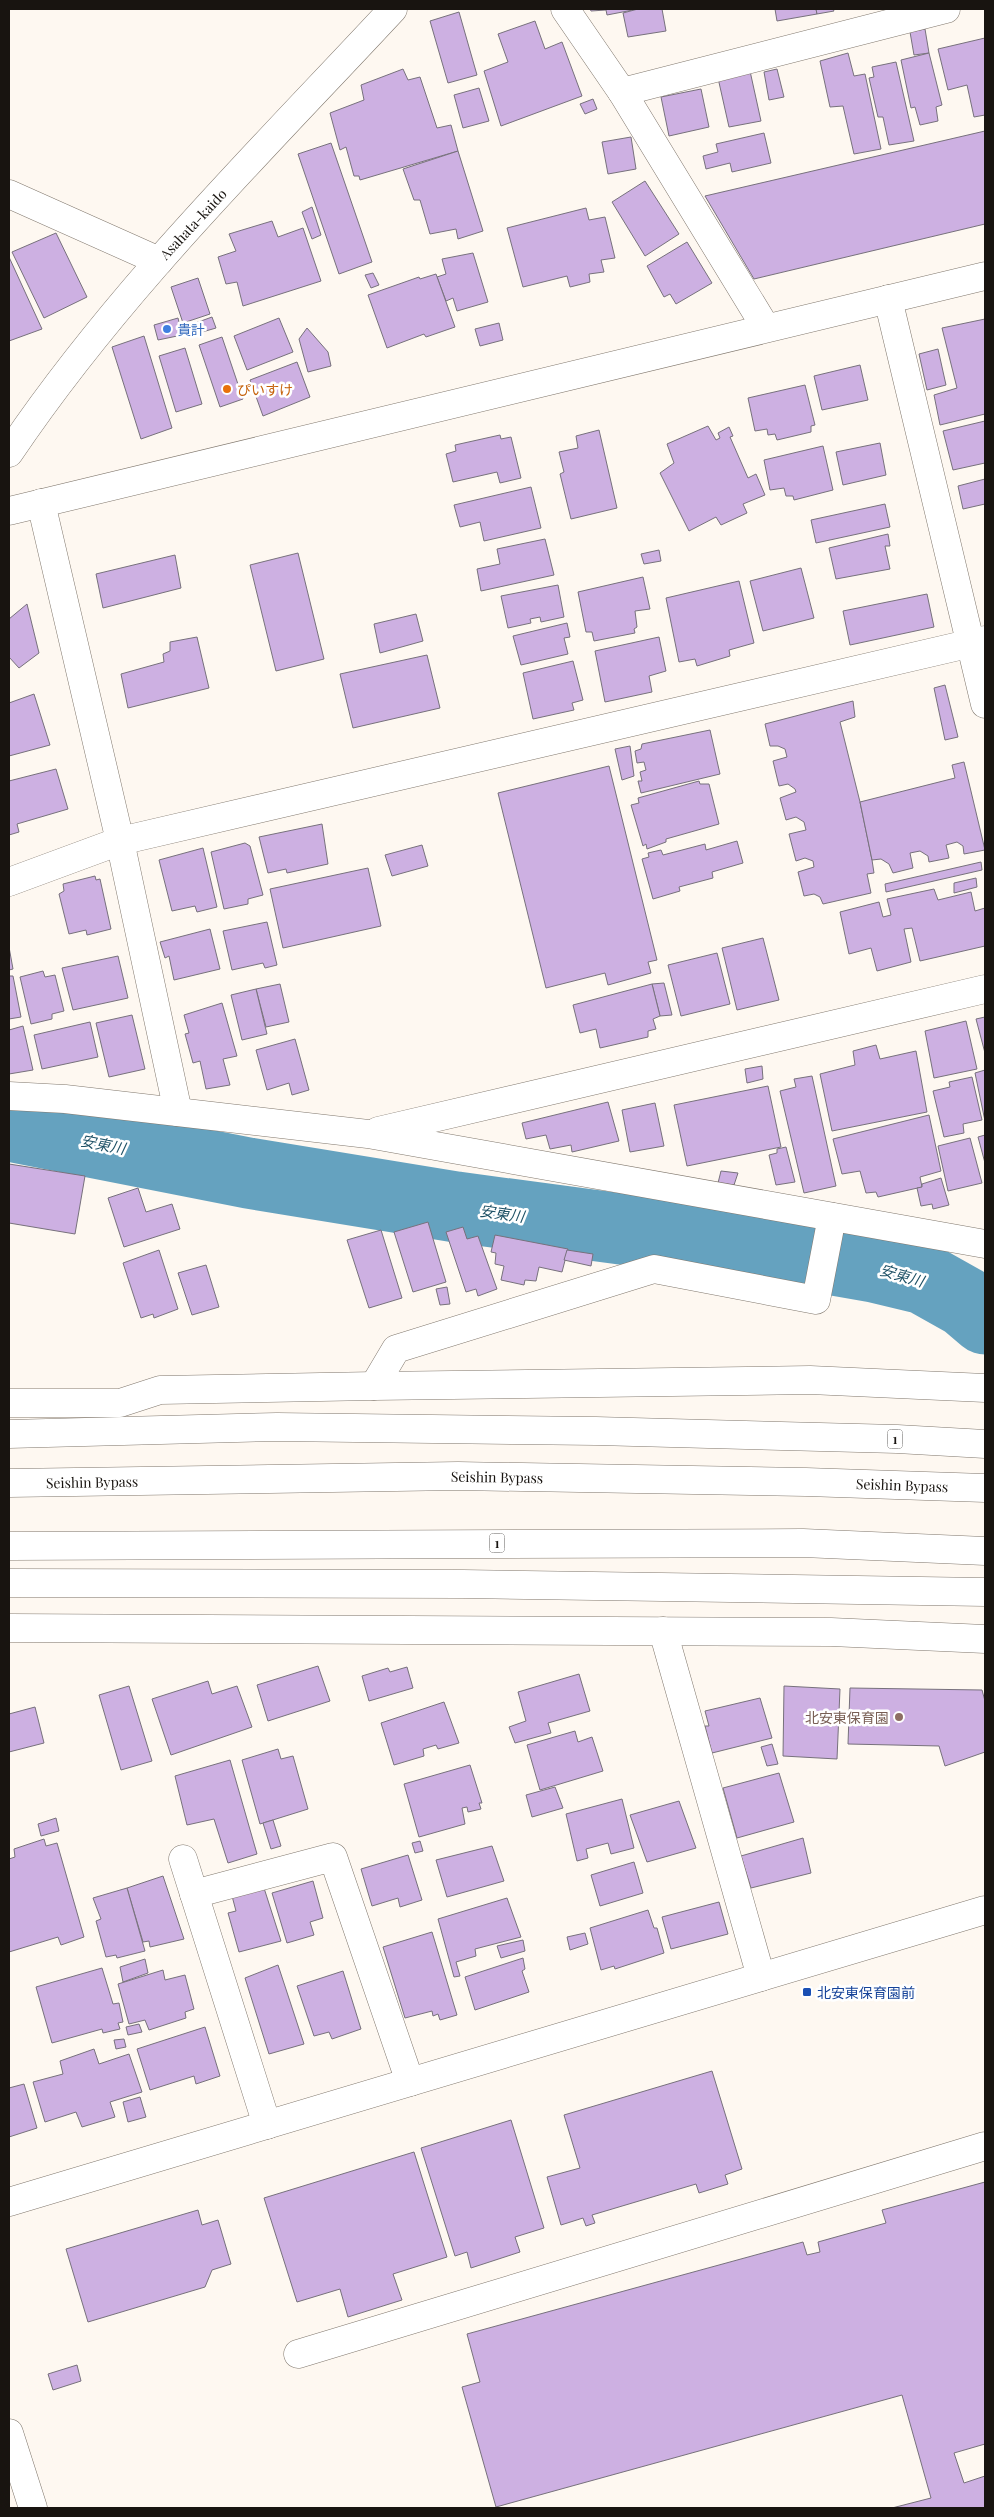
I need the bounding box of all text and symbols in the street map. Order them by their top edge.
street label: Asahata-kaido [155,184,231,264]
place label: 貴計 [177,320,205,339]
marker: 貴計 [161,323,173,335]
place label: ぴいすけ [237,380,293,399]
marker: ぴいすけ [221,383,233,395]
water label: 安東川 [79,1130,129,1158]
water label: 安東川 [478,1200,528,1226]
water label: 安東川 [878,1259,928,1291]
road number: 1 [888,1430,902,1448]
street label: Seishin Bypass [451,1467,543,1487]
street label: Seishin Bypass [46,1472,138,1492]
street label: Seishin Bypass [855,1474,949,1496]
road number: 1 [490,1534,504,1552]
place label: 北安東保育園 [805,1708,889,1727]
marker: 北安東保育園 [893,1711,905,1723]
place label: 北安東保育園前 [817,1983,915,2002]
marker: 北安東保育園前 [801,1986,813,1998]

